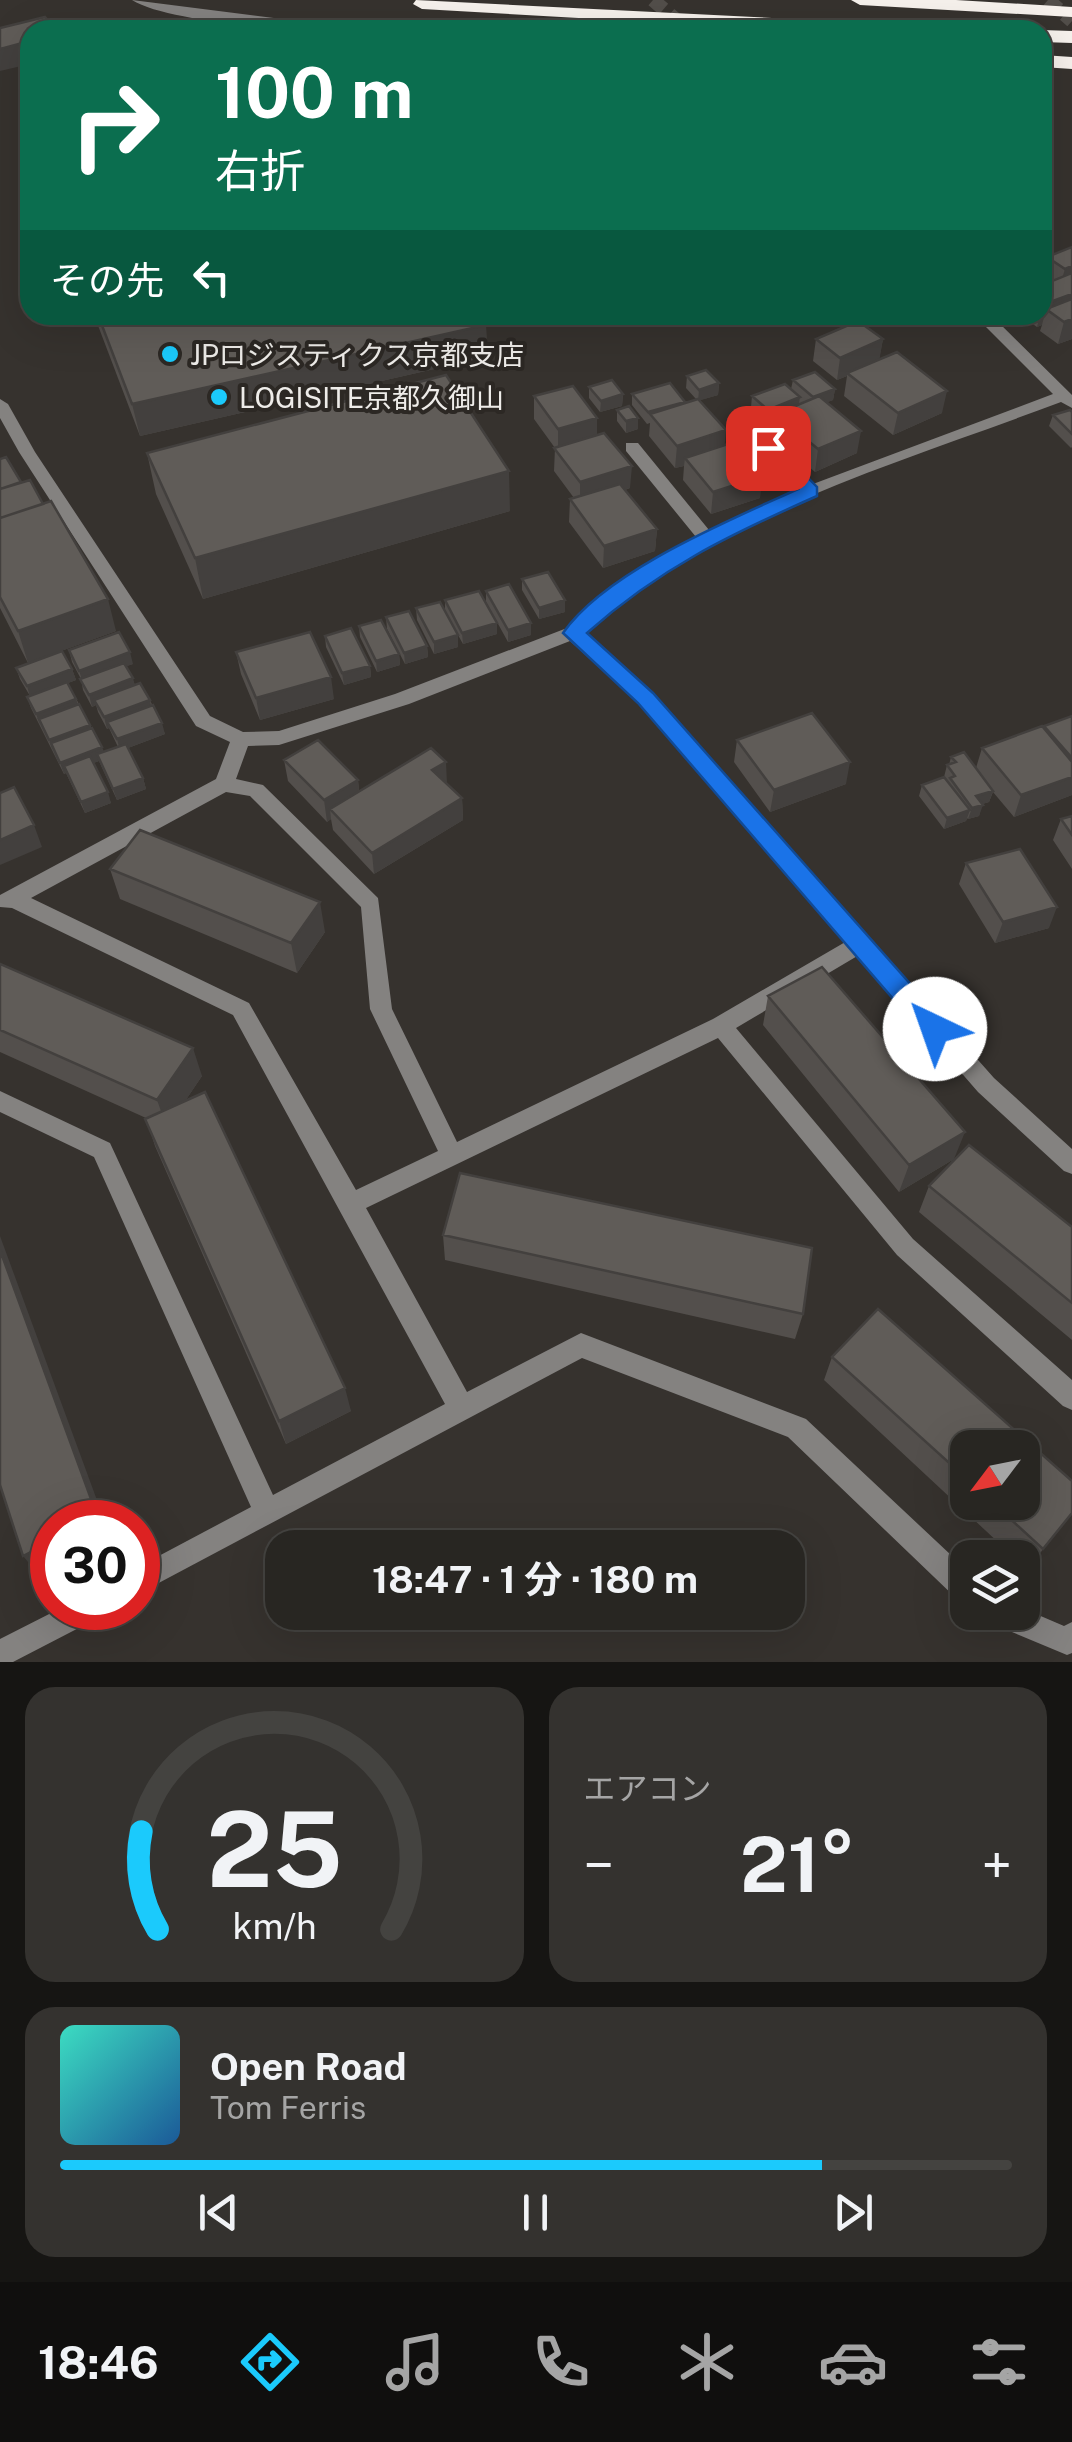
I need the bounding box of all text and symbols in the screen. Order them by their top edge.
text: 100 m [215,51,413,134]
icon: right [50,60,180,190]
text: 右折 [215,144,305,197]
icon: left [184,250,239,305]
text: その先 [50,258,164,303]
place label: JPロジスティクス京都支店 [190,338,524,371]
marker: JPロジスティクス京都支店 [159,343,181,365]
place label: LOGISITE京都久御山 [239,381,504,414]
marker: LOGISITE京都久御山 [208,386,230,408]
pin [726,406,811,491]
icon: arrive [741,421,796,476]
position arrow [883,977,987,1081]
north arrow [950,1430,1040,1520]
map controls [950,1430,1040,1630]
speed limit sign: 30 [30,1500,160,1630]
button: layers [950,1540,1040,1630]
text: 18:47 · 1 分 · 180 m [372,1557,698,1602]
text: エアコン [584,1770,712,1807]
text: 25 [206,1788,342,1910]
text: 21° [740,1821,855,1909]
text: − [584,1833,614,1897]
text: + [982,1833,1012,1897]
text: km/h [232,1905,316,1947]
text: Open Road [210,2044,407,2089]
text: Tom Ferris [210,2089,366,2126]
icon: previous [191,2185,246,2240]
icon: pause [508,2185,563,2240]
icon: next [826,2185,881,2240]
icon: directions [235,2327,305,2397]
icon: music [380,2327,450,2397]
icon: phone [526,2327,596,2397]
icon: climate [672,2327,742,2397]
icon: car [818,2327,888,2397]
icon: filters [964,2327,1034,2397]
text: 18:46 [38,2336,159,2389]

